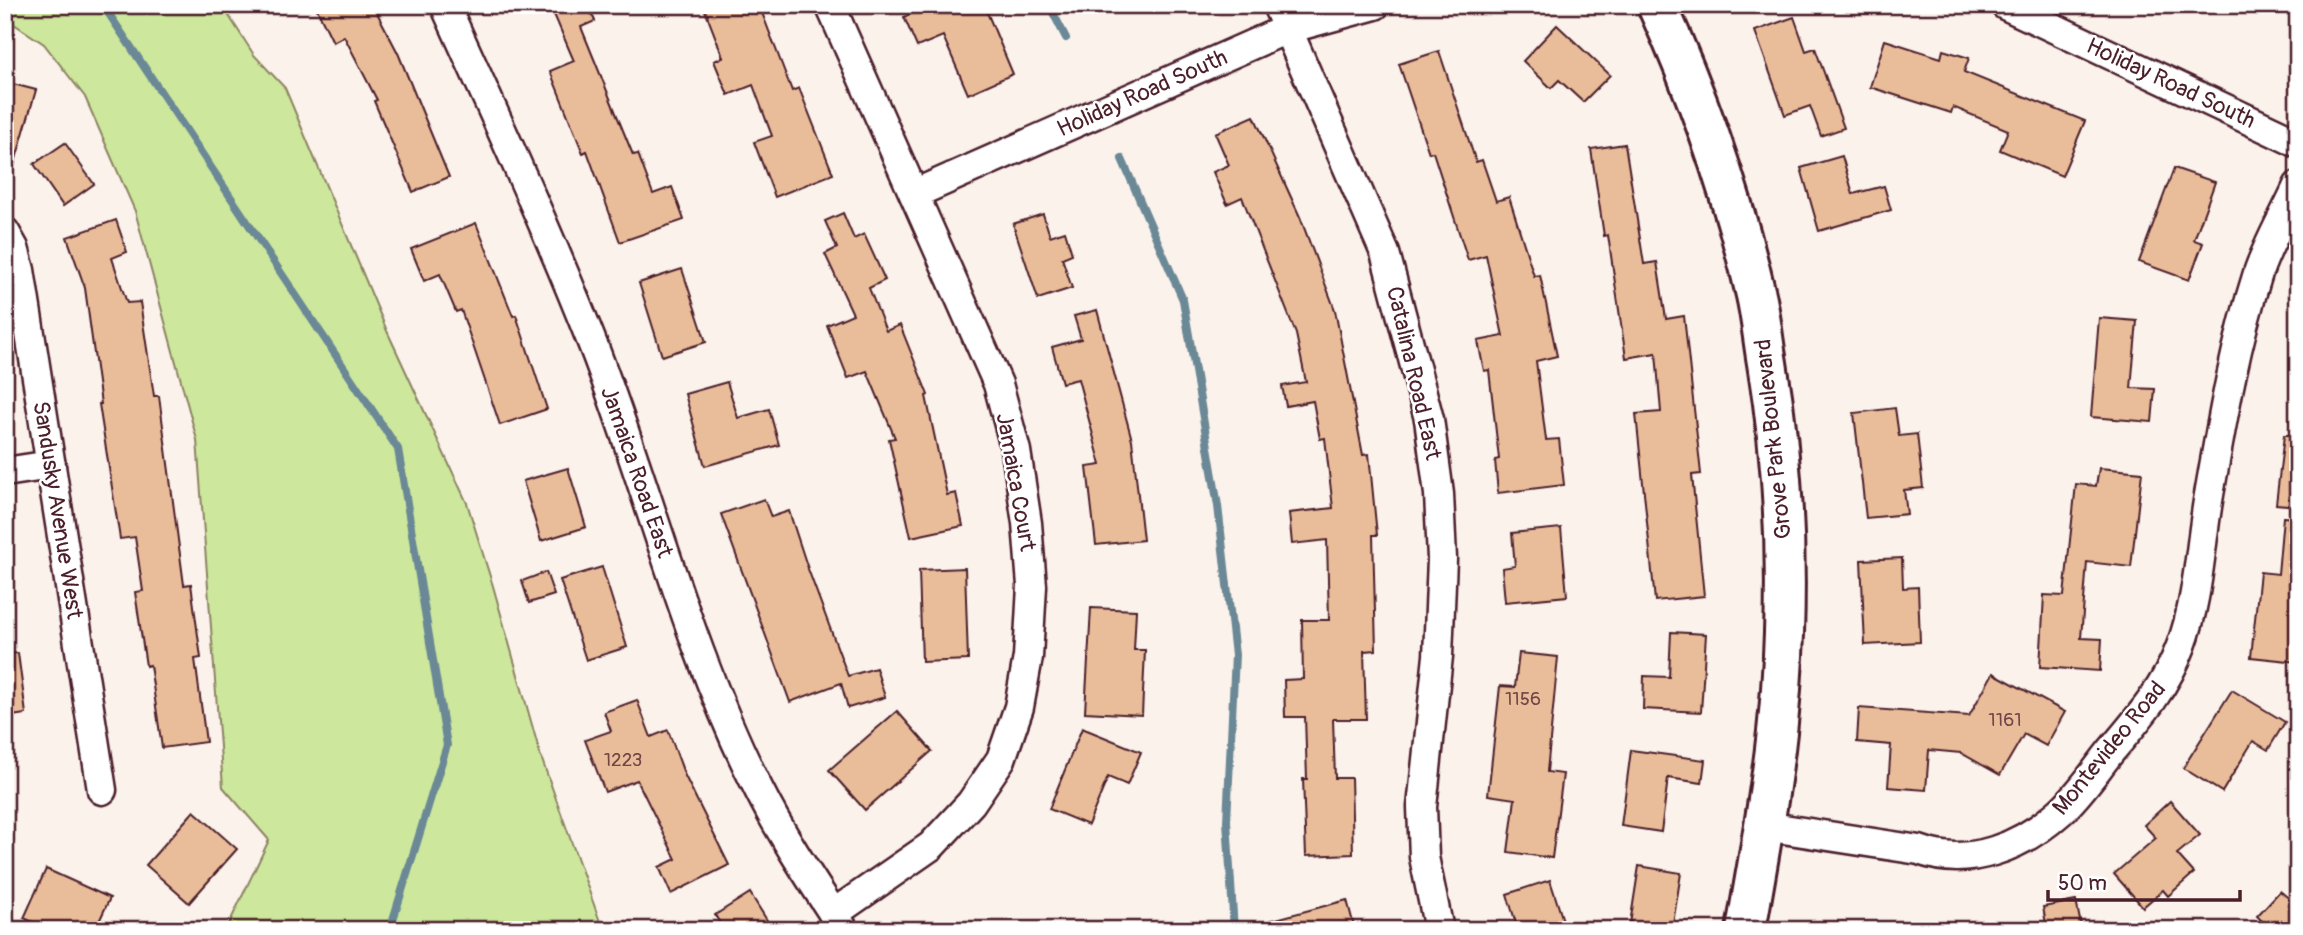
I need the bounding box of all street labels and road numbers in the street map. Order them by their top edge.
street label: Holiday Road South [2082,31,2260,135]
street label: Holiday Road South [1052,42,1232,144]
street label: Catalina Road East [1380,283,1448,463]
street label: Grove Park Boulevard [1748,337,1798,541]
street label: Jamaica Road East [594,383,680,562]
street label: Sandusky Avenue West [26,399,90,622]
street label: Jamaica Court [990,411,1043,554]
street label: Montevideo Road [2046,675,2172,821]

